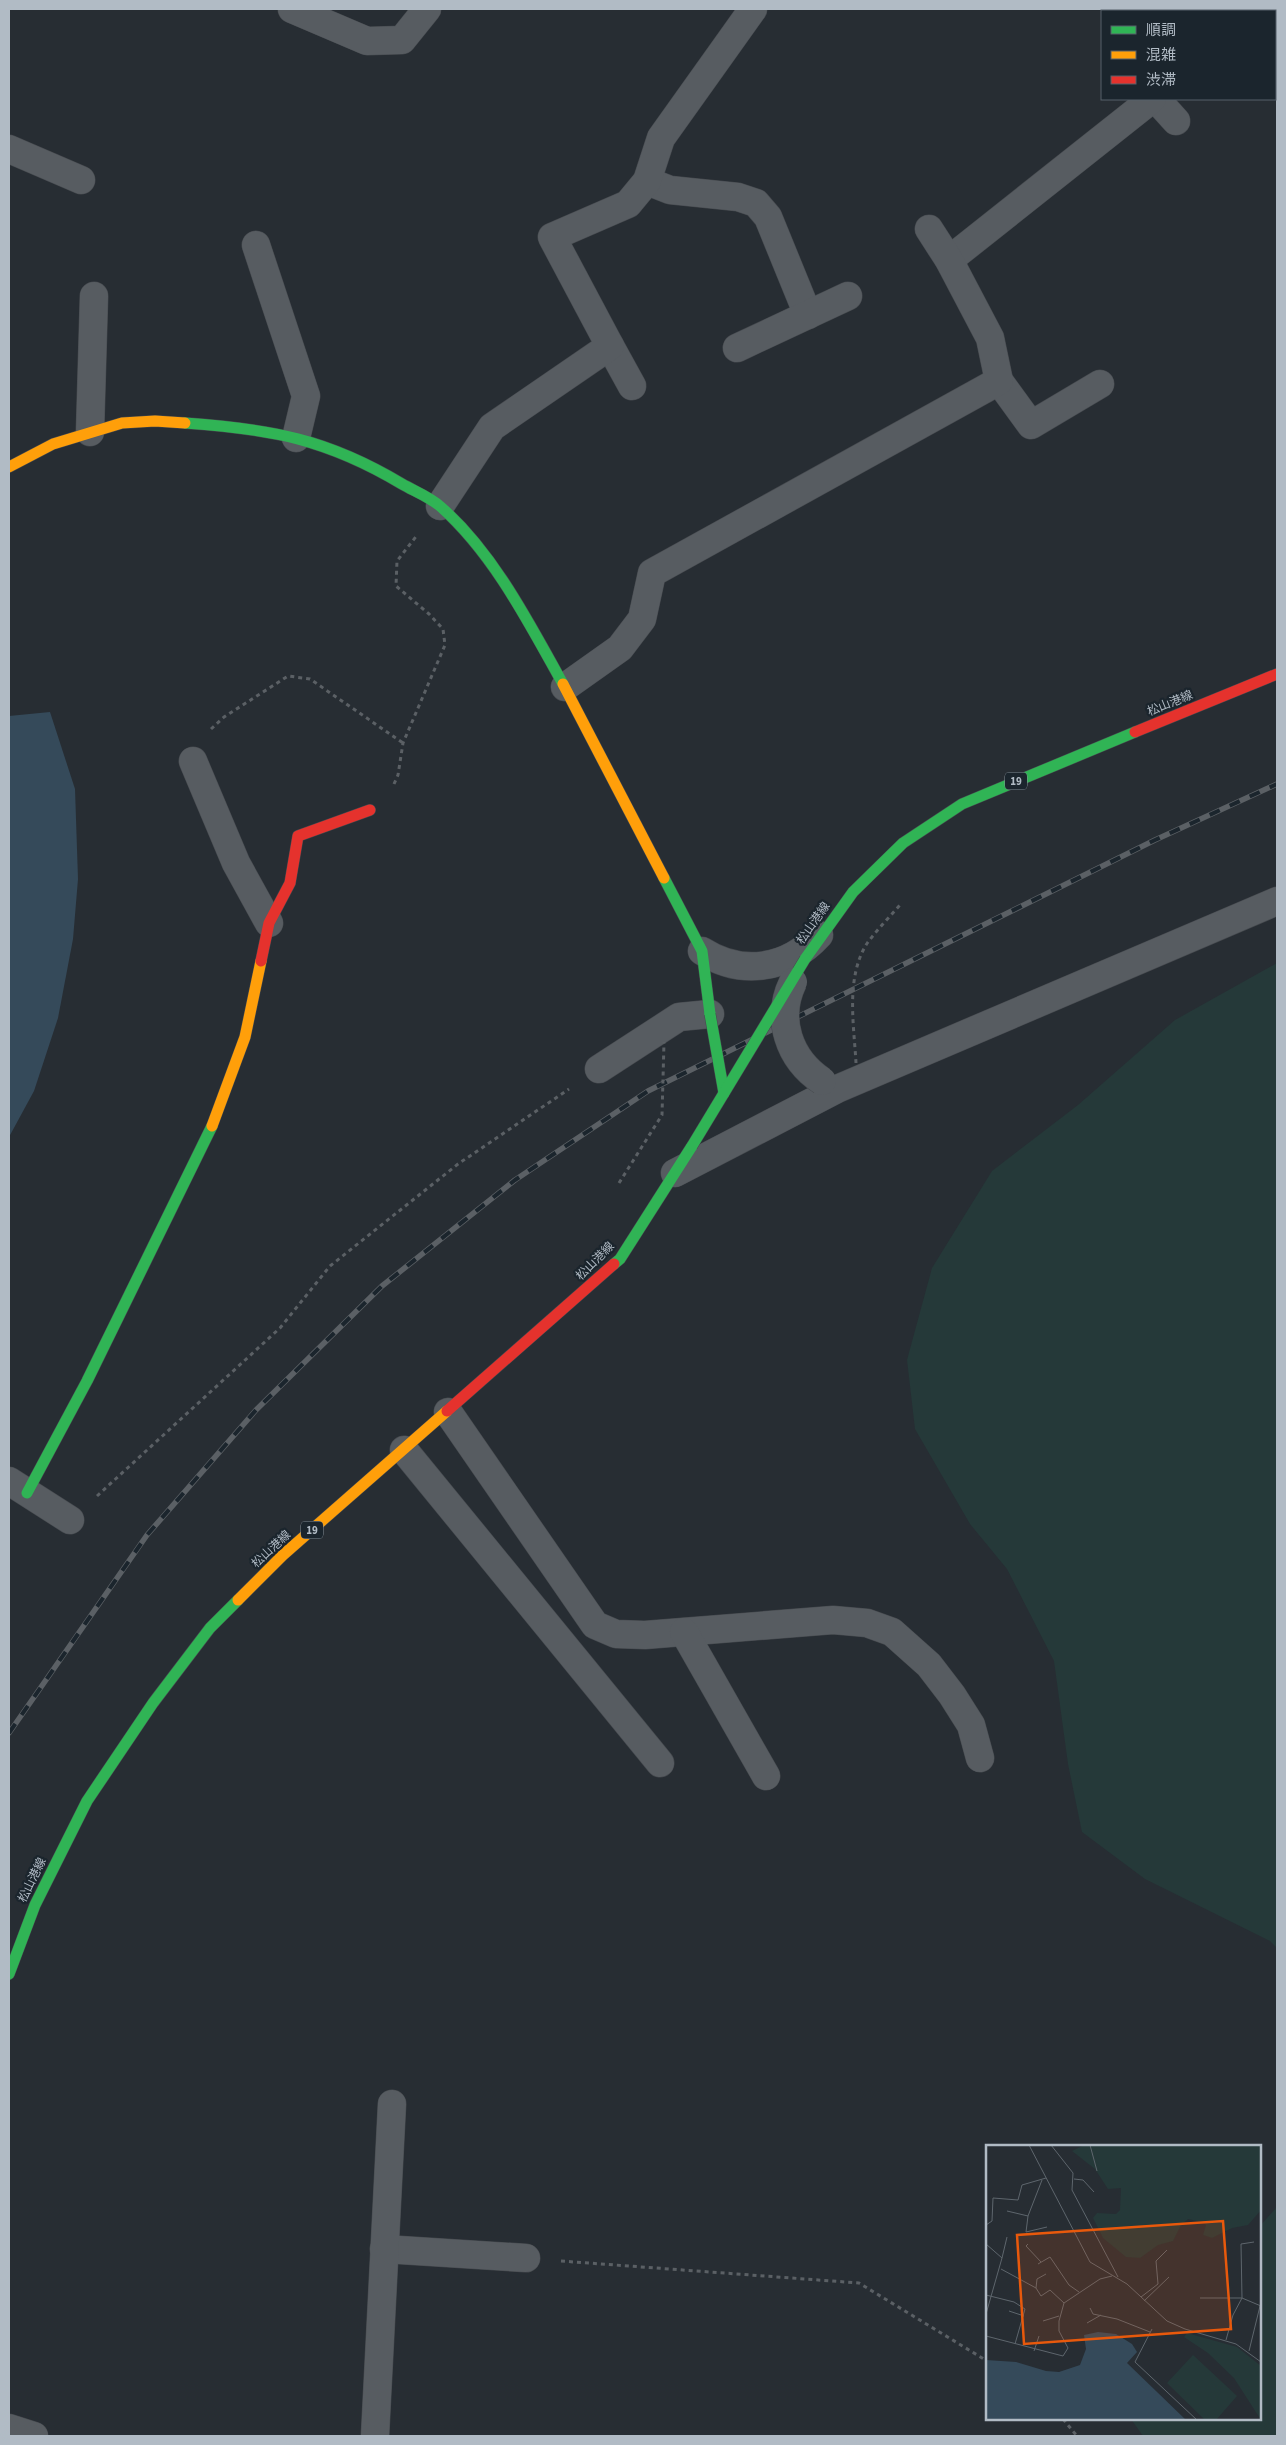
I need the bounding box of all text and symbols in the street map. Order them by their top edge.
legend [1101,10,1276,100]
text: 順調 [1146,20,1176,41]
text: 混雑 [1146,45,1176,66]
text: 渋滞 [1146,70,1176,91]
street label: 松山港線 [1145,687,1196,720]
road number: 19 [1005,772,1027,789]
street label: 松山港線 [793,899,834,948]
street label: 松山港線 [572,1238,618,1284]
road number: 19 [301,1522,323,1538]
street label: 松山港線 [248,1527,295,1572]
street label: 松山港線 [14,1855,51,1906]
inset map [986,2145,1261,2420]

